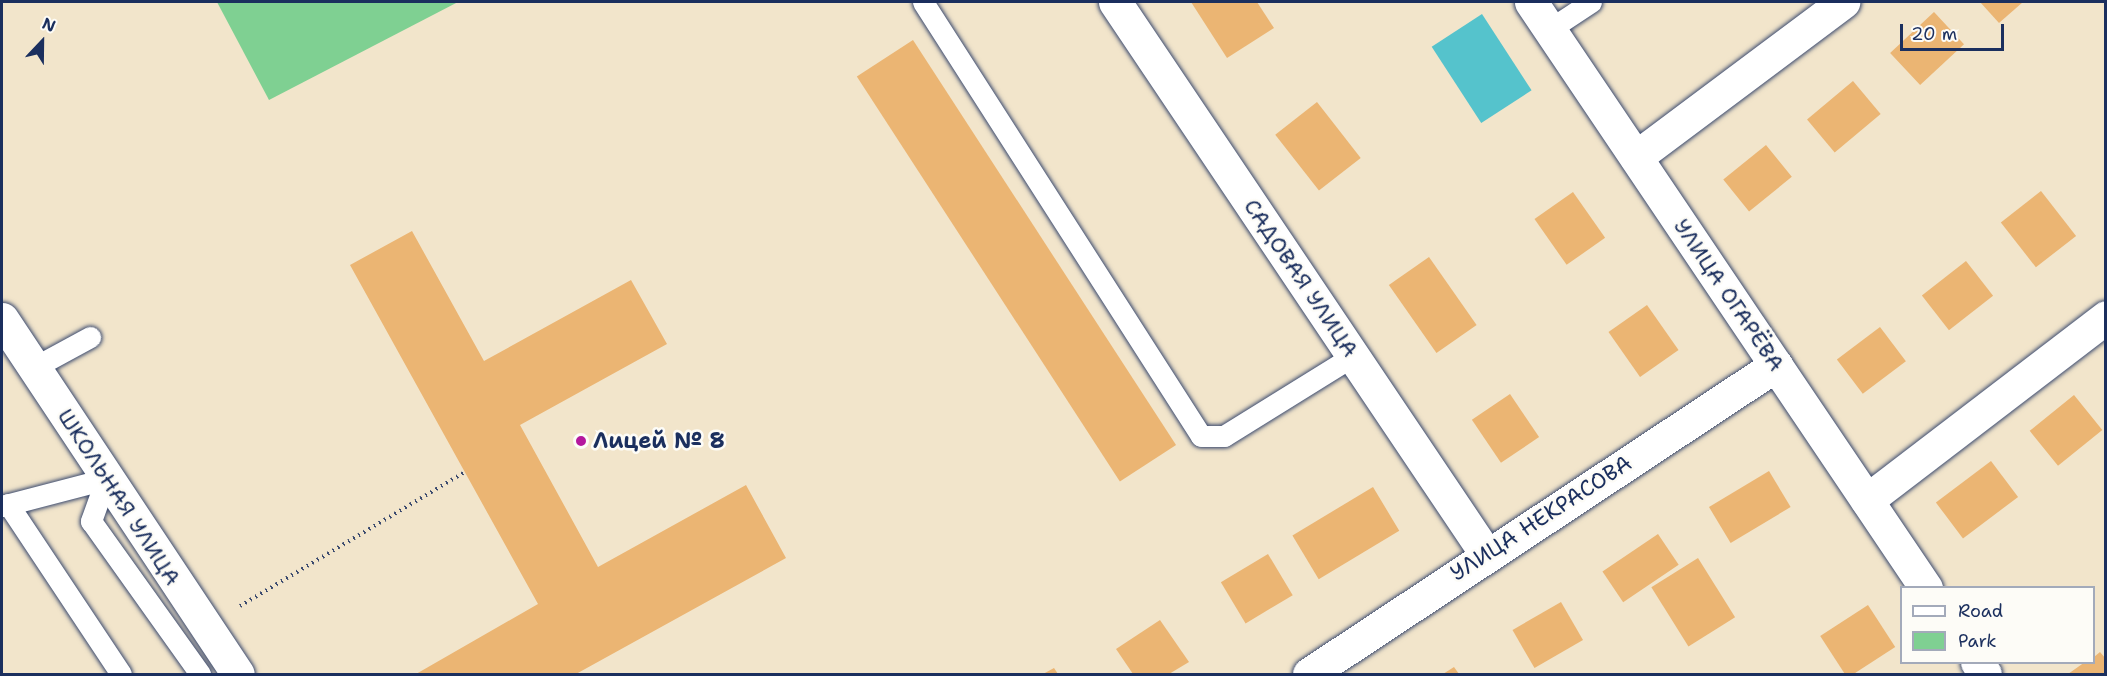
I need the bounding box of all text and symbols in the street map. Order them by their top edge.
north arrow [12,12,72,72]
scale bar [1903,12,2006,50]
text: N [39,13,59,37]
text: 20 m [1911,22,1957,46]
street label: САДОВАЯ УЛИЦА [1238,194,1364,362]
street label: УЛИЦА ОГАРЁВА [1668,214,1790,376]
street label: ШКОЛЬНАЯ УЛИЦА [52,404,186,590]
place label: Лицей № 8 [593,428,725,454]
marker: Лицей № 8 [574,434,588,448]
street label: УЛИЦА НЕКРАСОВА [1445,450,1637,586]
legend [1900,586,2095,664]
text: Road [1958,599,2003,623]
text: Park [1958,629,1997,653]

